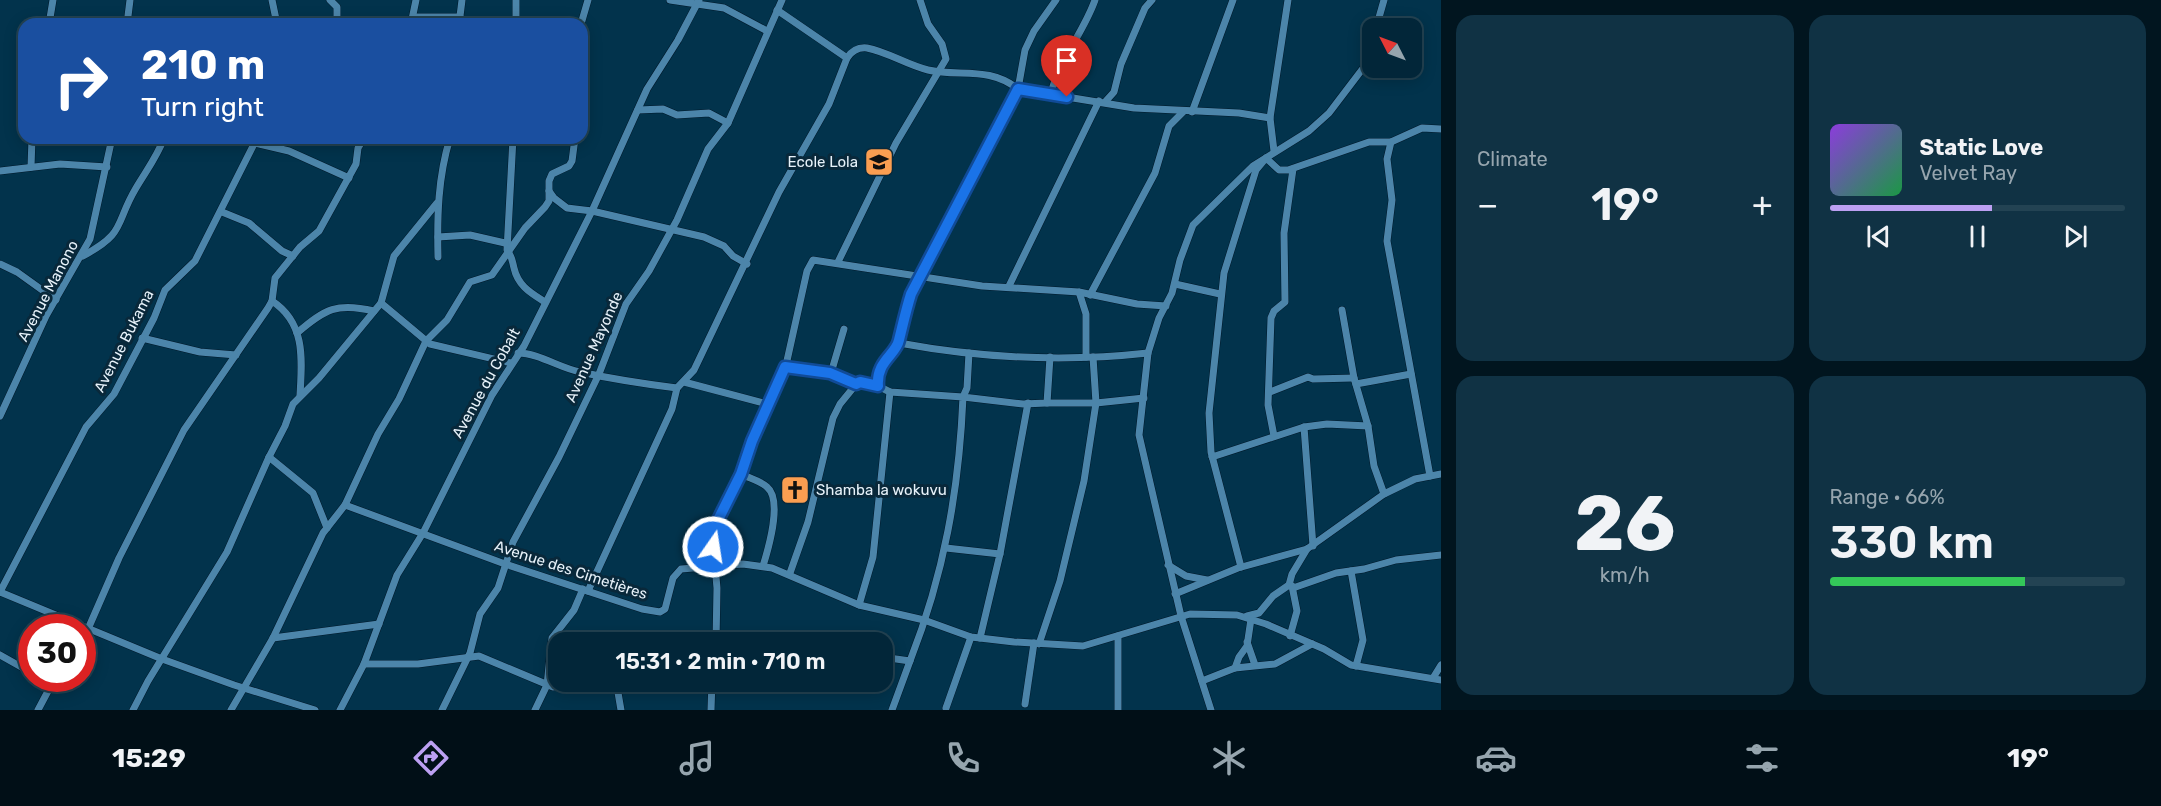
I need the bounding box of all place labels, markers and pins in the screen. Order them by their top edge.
pin [1041,35,1092,97]
school or university icon: Ecole Lola [863,146,895,178]
place label: Ecole Lola [788,153,858,171]
church icon: Shamba la wokuvu [779,474,811,506]
place label: Shamba la wokuvu [816,481,947,499]

